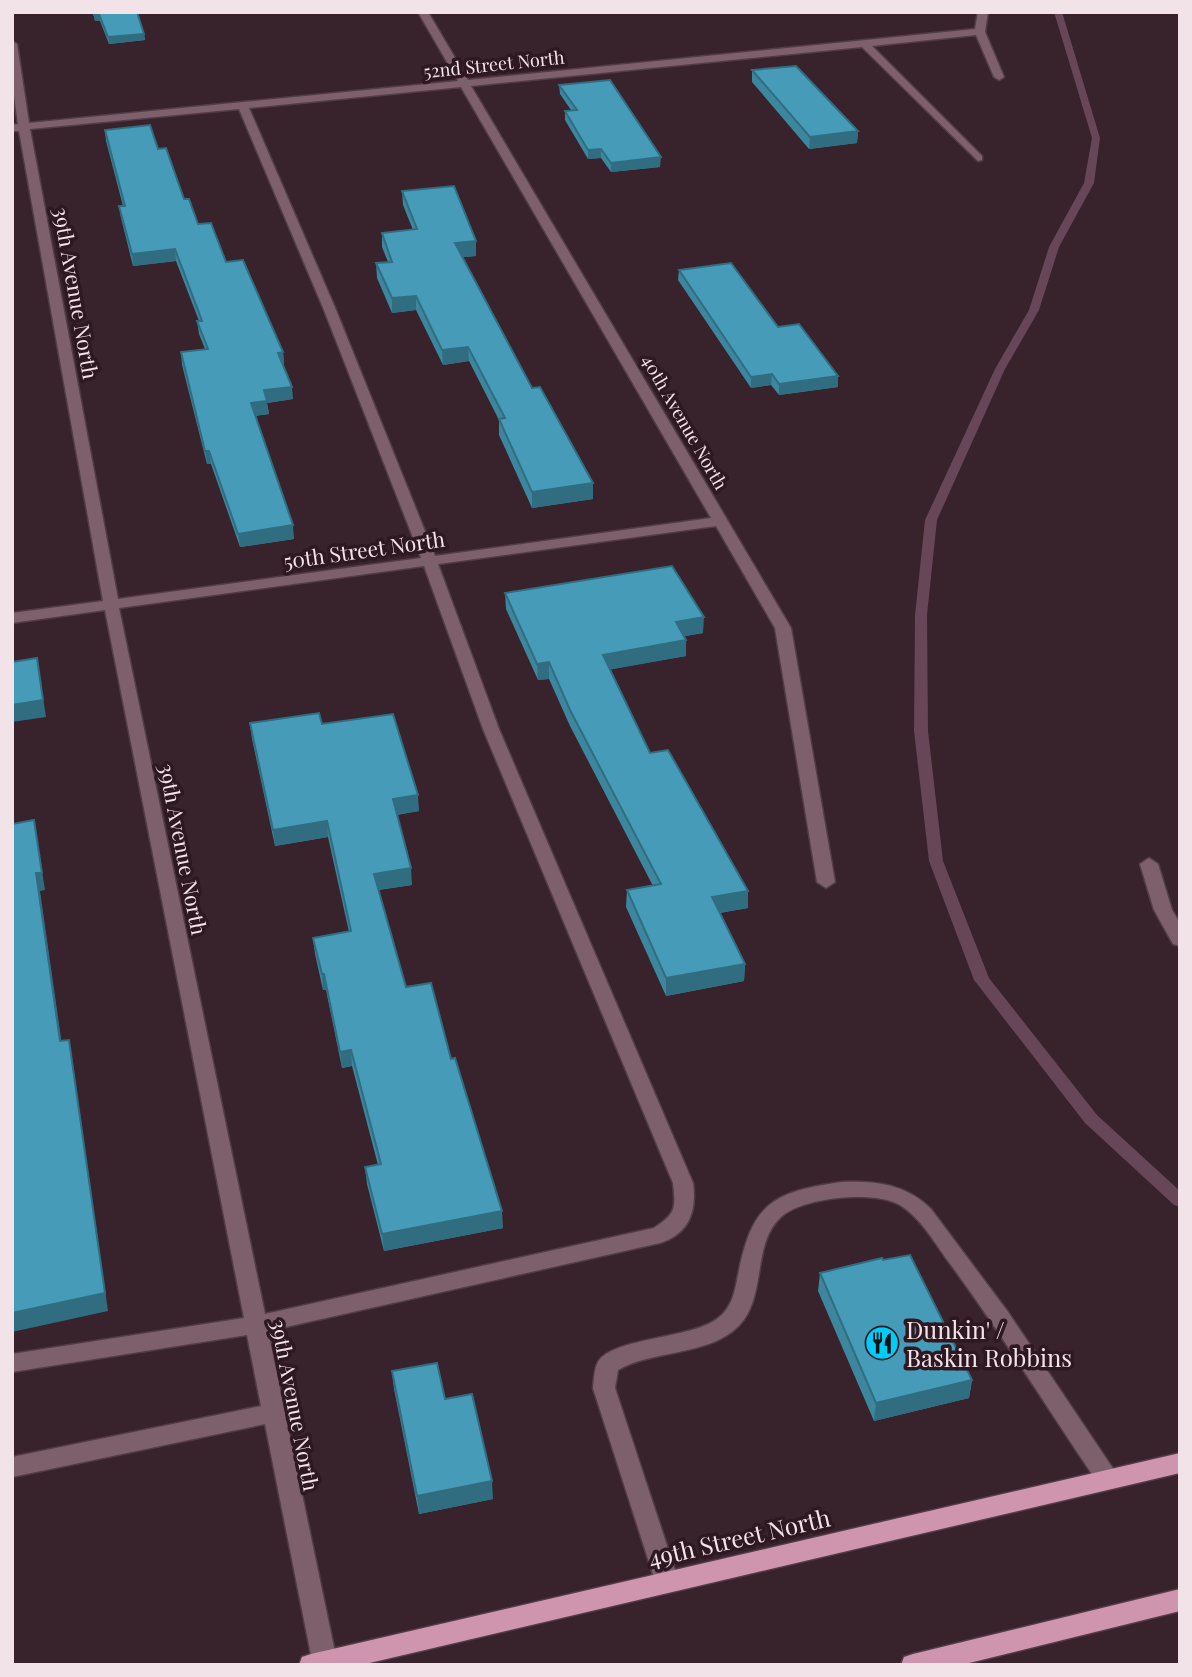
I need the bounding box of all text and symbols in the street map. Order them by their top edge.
street label: 52nd Street North [422,45,566,83]
street label: 39th Avenue North [48,205,106,382]
street label: 40th Avenue North [637,350,734,494]
street label: 50th Street North [282,524,447,574]
street label: 39th Avenue North [154,761,214,938]
place label: Dunkin' / Baskin Robbins [906,1313,1072,1373]
street label: 39th Avenue North [266,1317,326,1494]
restaurant icon: Dunkin' / Baskin Robbins [863,1324,901,1362]
street label: 49th Street North [645,1501,833,1573]

